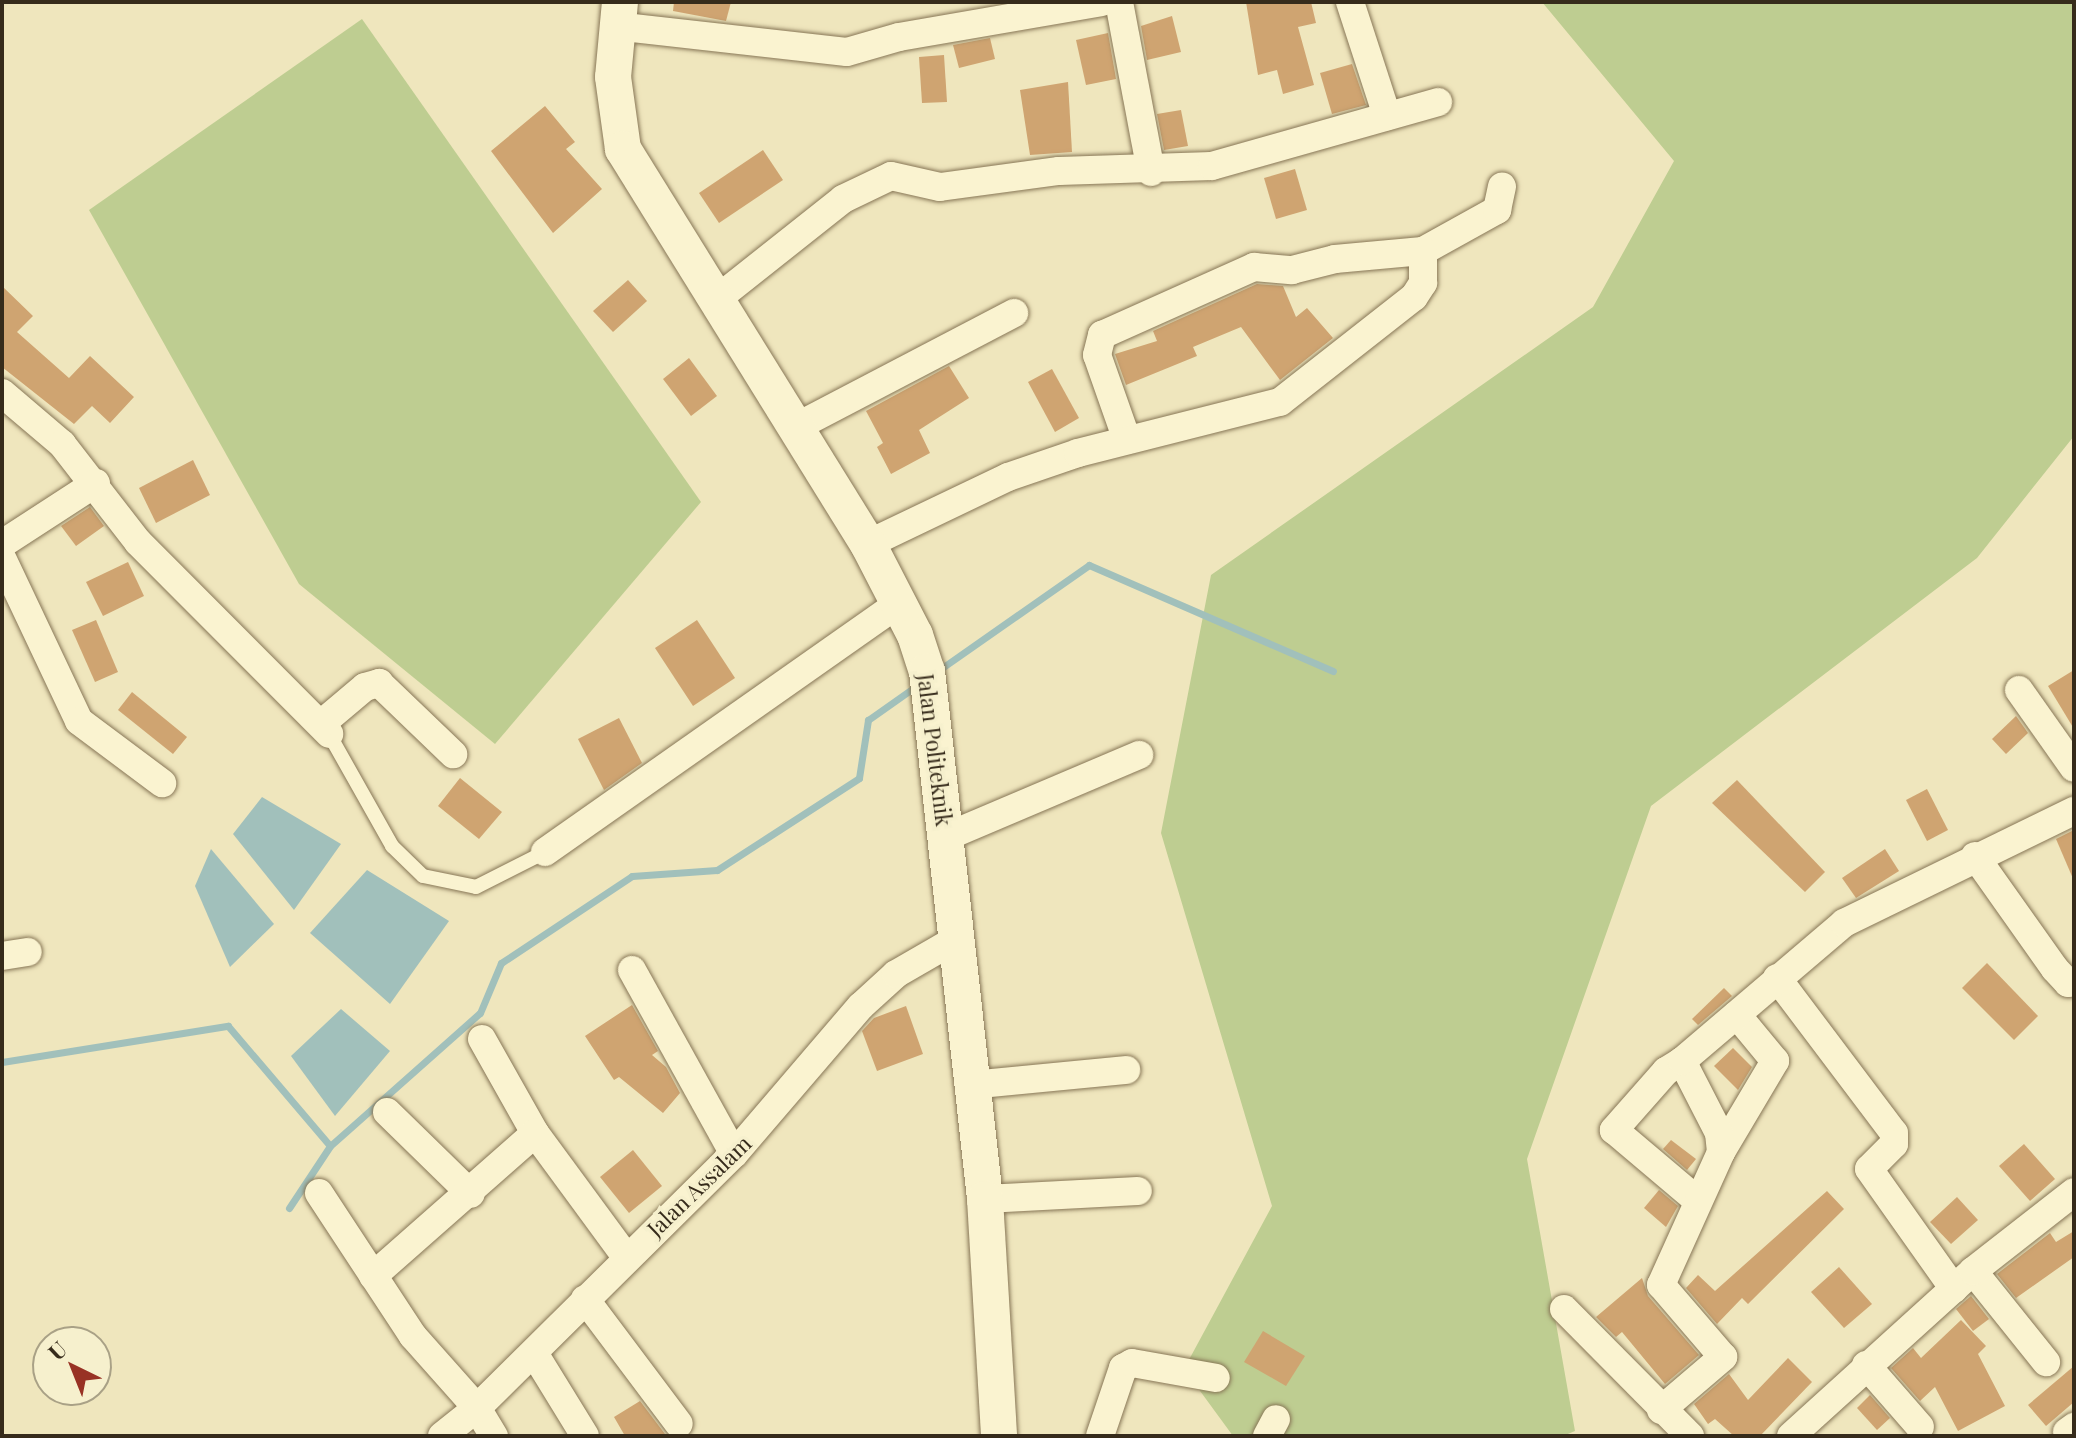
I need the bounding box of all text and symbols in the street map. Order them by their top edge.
street label: Jalan Politeknik [913,672,957,828]
street label: Jalan Assalam [641,1130,757,1242]
north arrow [32,1326,112,1406]
text: U [41,1334,73,1366]

